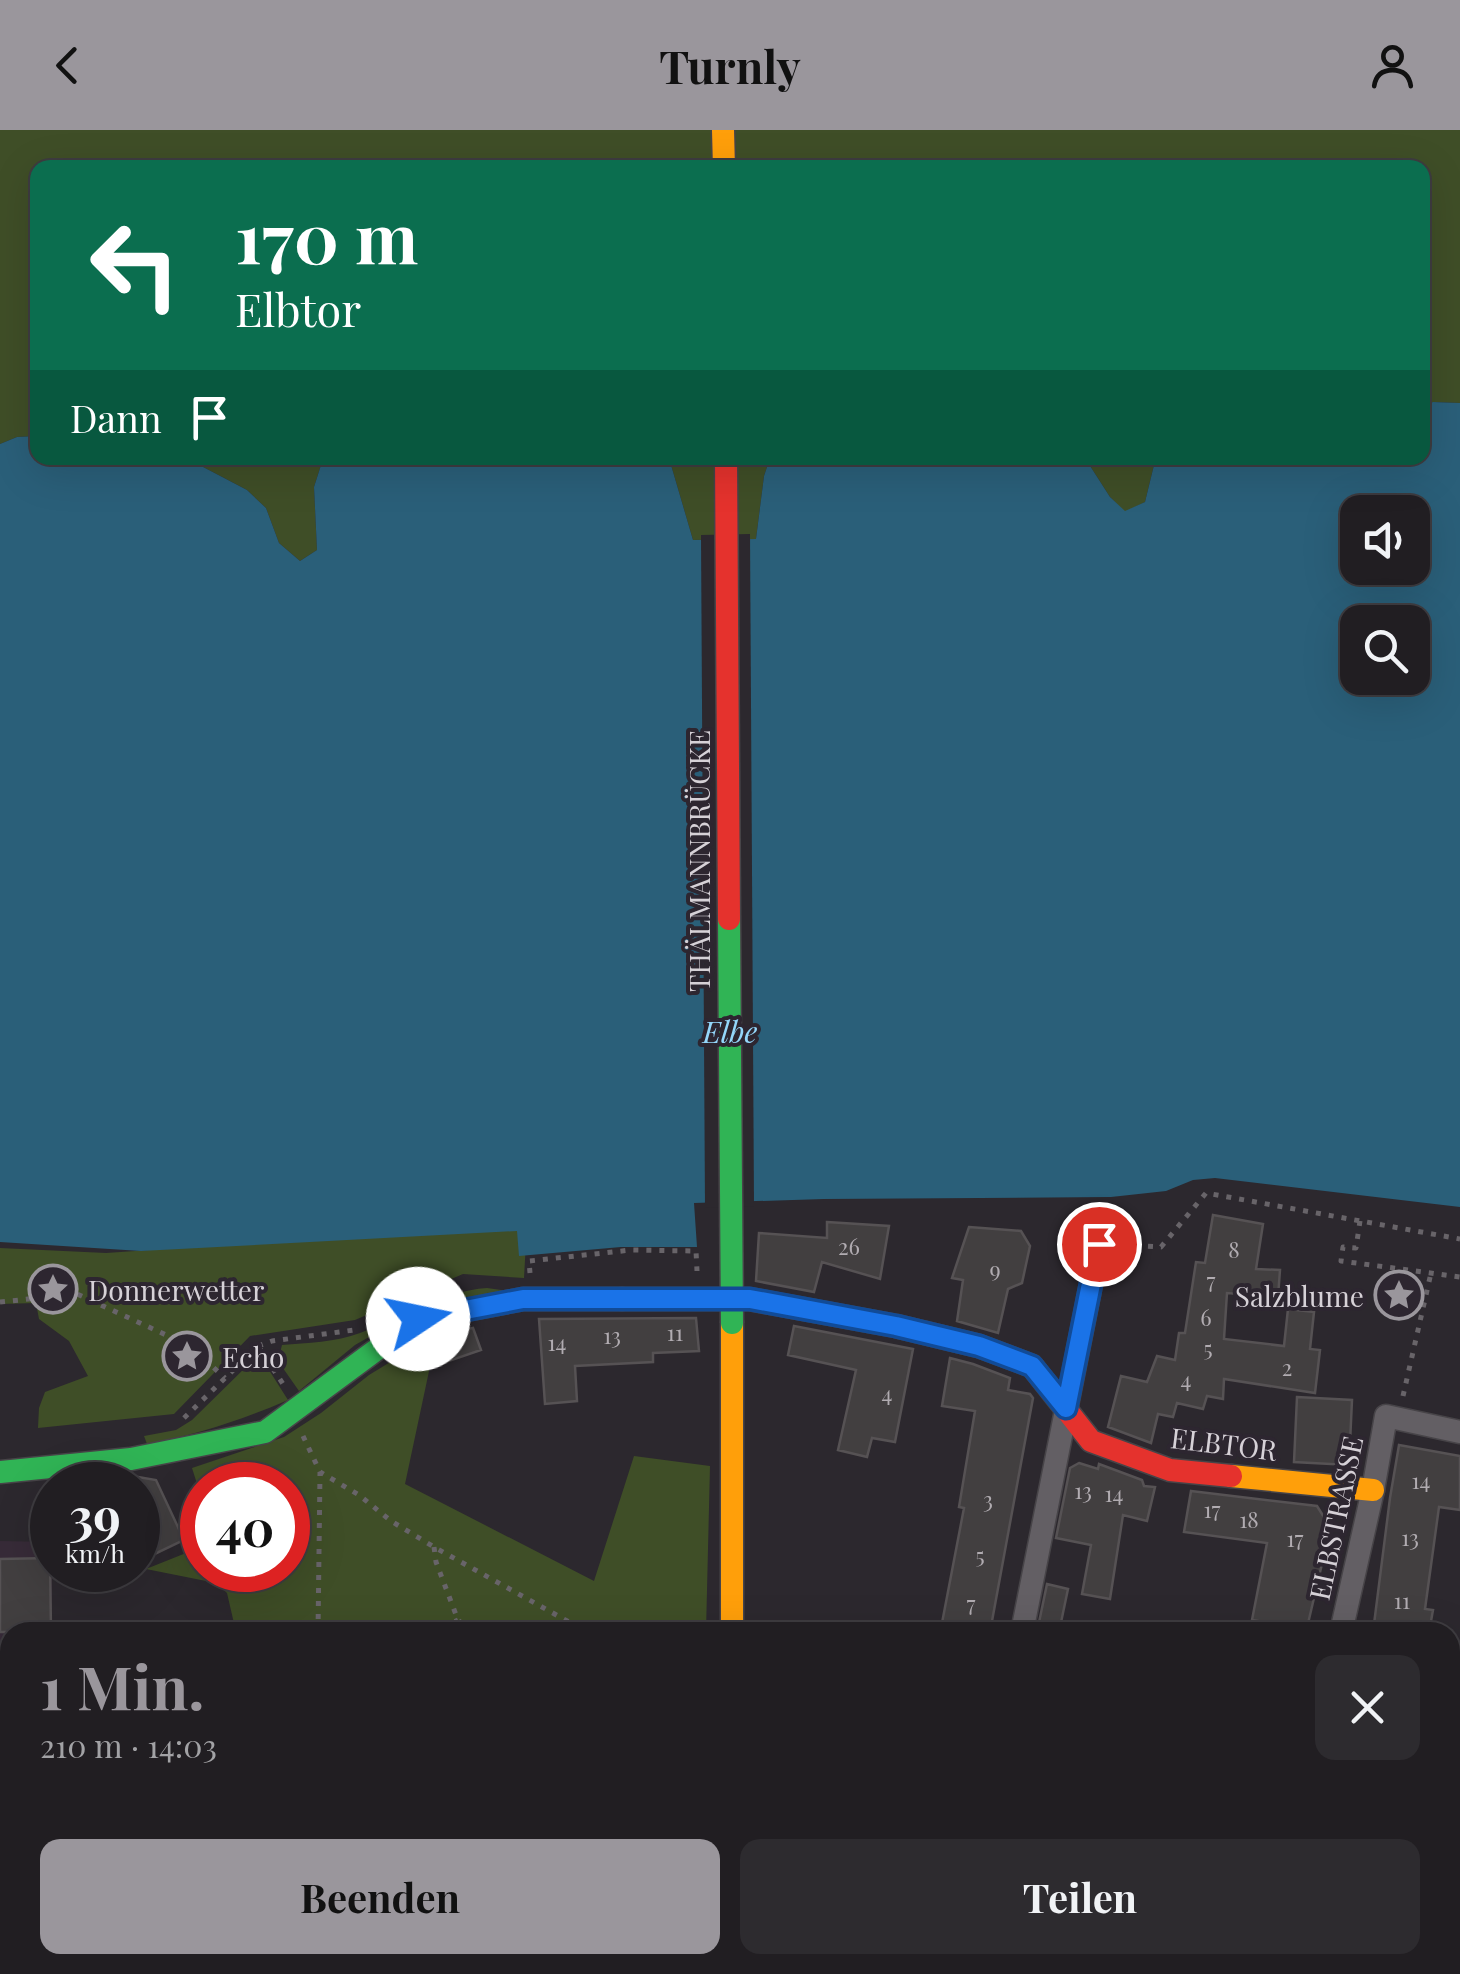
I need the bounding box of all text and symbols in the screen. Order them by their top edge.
text: Turnly [659,35,801,95]
icon: back [40,38,95,93]
icon: person [1365,38,1420,93]
text: 170 m [235,188,418,282]
icon: left [70,200,200,330]
text: Elbtor [235,278,361,338]
icon: arrive [182,390,237,445]
text: Dann [70,392,162,443]
map controls [1340,495,1430,695]
button: sound [1340,495,1430,585]
button: search [1340,605,1430,695]
street label: THÄLMANNBRÜCKE [680,730,717,992]
water label: Elbe [701,1011,757,1051]
pin [1057,1202,1142,1287]
icon: arrive [1072,1217,1127,1272]
house number: 26 [838,1231,860,1261]
house number: 8 [1228,1234,1240,1264]
house number: 9 [989,1254,1001,1284]
place icon: Donnerwetter [27,1263,79,1315]
house number: 7 [1207,1265,1216,1295]
position arrow [366,1267,470,1371]
place icon: Salzblume [1373,1269,1425,1321]
place label: Donnerwetter [88,1271,265,1308]
place label: Salzblume [1235,1277,1364,1314]
house number: 6 [1200,1302,1212,1332]
house number: 11 [667,1317,683,1347]
house number: 13 [603,1320,621,1350]
house number: 14 [547,1327,567,1357]
place icon: Echo [161,1330,213,1382]
house number: 5 [1203,1333,1213,1363]
place label: Echo [222,1338,284,1375]
house number: 2 [1282,1352,1292,1382]
house number: 4 [1181,1364,1192,1394]
house number: 4 [882,1378,893,1408]
street label: ELBTOR [1169,1418,1280,1468]
street label: ELBSTRASSE [1300,1433,1370,1603]
speed limit sign: 40 [180,1462,310,1592]
house number: 14 [1411,1465,1431,1495]
house number: 13 [1074,1475,1092,1505]
house number: 14 [1104,1478,1124,1508]
text: 39 [69,1481,121,1548]
house number: 3 [983,1484,993,1514]
house number: 17 [1203,1494,1221,1524]
house number: 18 [1239,1504,1259,1534]
house number: 13 [1401,1522,1419,1552]
house number: 17 [1286,1523,1304,1553]
text: km/h [65,1536,125,1569]
house number: 5 [975,1540,985,1570]
house number: 11 [1394,1585,1410,1615]
house number: 7 [967,1588,976,1618]
text: 1 Min. [40,1645,205,1725]
button: close [1315,1655,1420,1760]
text: 210 m · 14:03 [40,1723,217,1766]
button: Beenden [40,1839,720,1954]
button: Teilen [740,1839,1420,1954]

